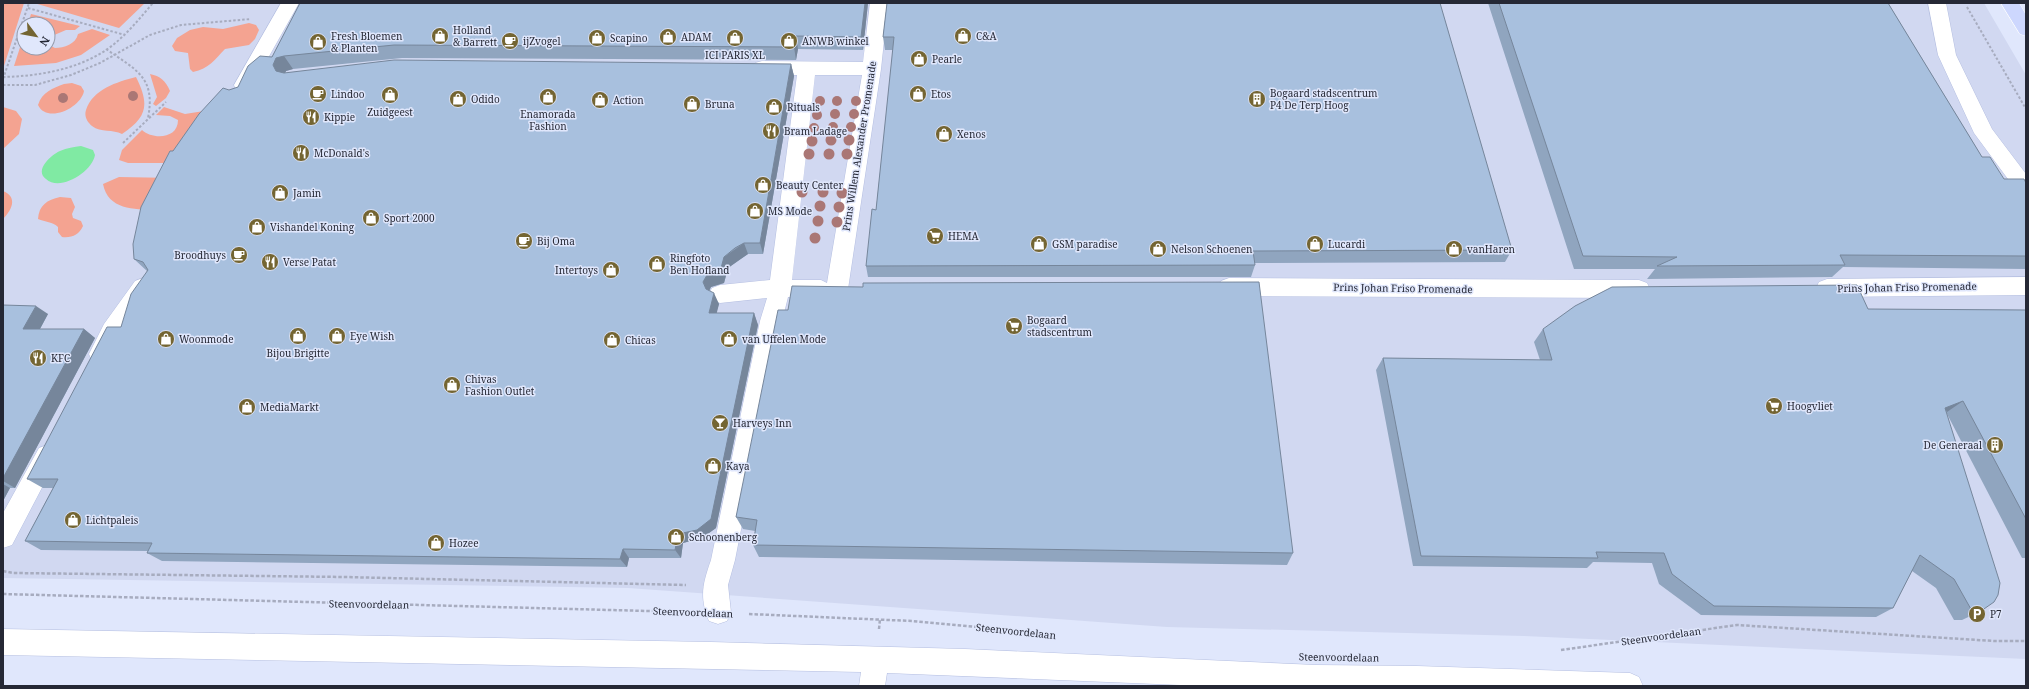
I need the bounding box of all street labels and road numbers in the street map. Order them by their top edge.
street label: Prins Willem Alexander Promenade [839,60,879,232]
street label: Prins Johan Friso Promenade [1837,279,1977,295]
street label: Prins Johan Friso Promenade [1333,280,1473,296]
street label: Steenvoordelaan [329,596,410,612]
street label: Steenvoordelaan [653,604,734,620]
street label: Steenvoordelaan [975,620,1057,642]
street label: Steenvoordelaan [1620,623,1702,649]
street label: Steenvoordelaan [1299,649,1380,665]

